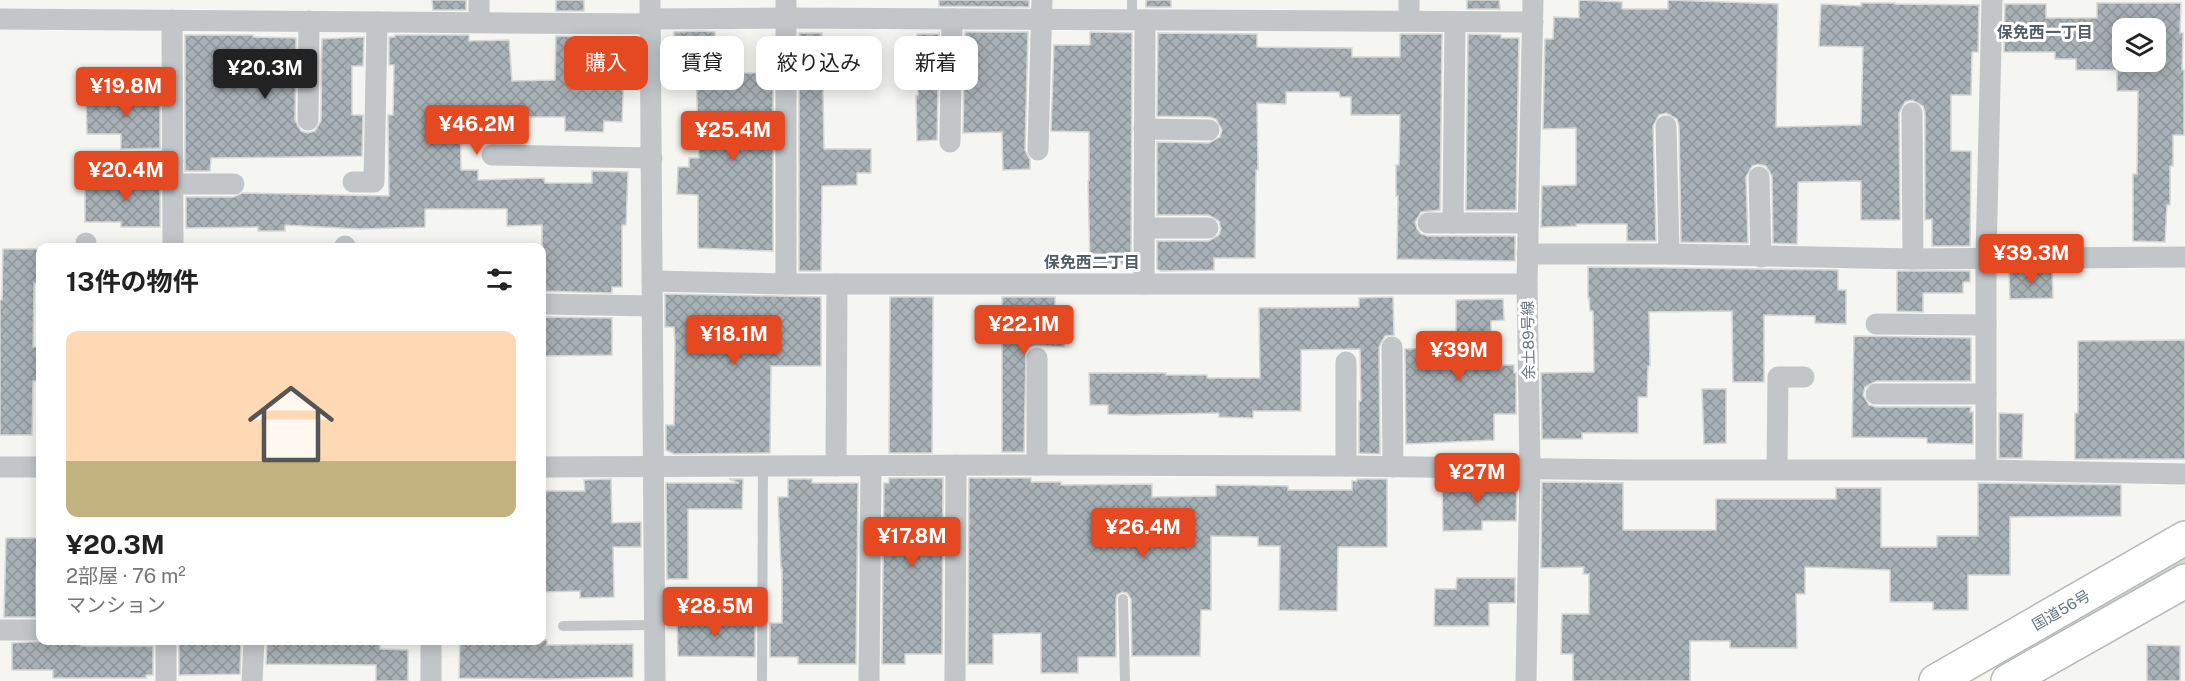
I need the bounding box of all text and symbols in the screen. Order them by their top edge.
map controls [2112,18,2166,72]
button: layers [2112,18,2166,72]
district label: 保免西一丁目 [1997,23,2093,42]
chip: 購入 [564,36,648,90]
chip: 賃貸 [660,36,744,90]
chip: 絞り込み [756,36,882,90]
chip: 新着 [894,36,978,90]
pin: ¥20.3M [216,49,314,100]
text: ¥20.3M [227,56,303,80]
pin: ¥19.8M [77,67,175,118]
text: ¥19.8M [90,74,162,98]
pin: ¥46.2M [428,105,526,156]
pin: ¥25.4M [684,111,782,162]
text: ¥46.2M [439,112,515,136]
text: ¥25.4M [695,118,771,142]
pin: ¥20.4M [77,151,175,202]
text: ¥20.4M [88,158,164,182]
pin: ¥39.3M [1982,234,2080,285]
text: ¥39.3M [1993,241,2069,265]
district label: 保免西二丁目 [1044,253,1140,272]
icon: filters [483,263,516,296]
text: 13件の物件 [66,266,198,297]
street label: 余土89号線 [1519,300,1537,380]
pin: ¥22.1M [975,305,1073,356]
text: ¥22.1M [989,312,1059,336]
pin: ¥18.1M [685,315,783,366]
text: ¥18.1M [700,322,768,346]
pin: ¥39M [1423,331,1495,382]
text: ¥39M [1430,338,1488,362]
icon: home [237,370,345,478]
pin: ¥27M [1441,453,1513,504]
text: ¥27M [1449,460,1505,484]
pin: ¥26.4M [1094,508,1192,559]
text: ¥26.4M [1105,515,1181,539]
pin: ¥17.8M [863,517,961,568]
text: ¥17.8M [877,524,947,548]
text: ¥20.3M [66,529,165,560]
text: 2部屋 · 76 m² [66,564,186,588]
pin: ¥28.5M [666,587,764,638]
street label: 国道56号 [2029,587,2093,633]
text: マンション [66,593,166,617]
text: ¥28.5M [677,594,753,618]

